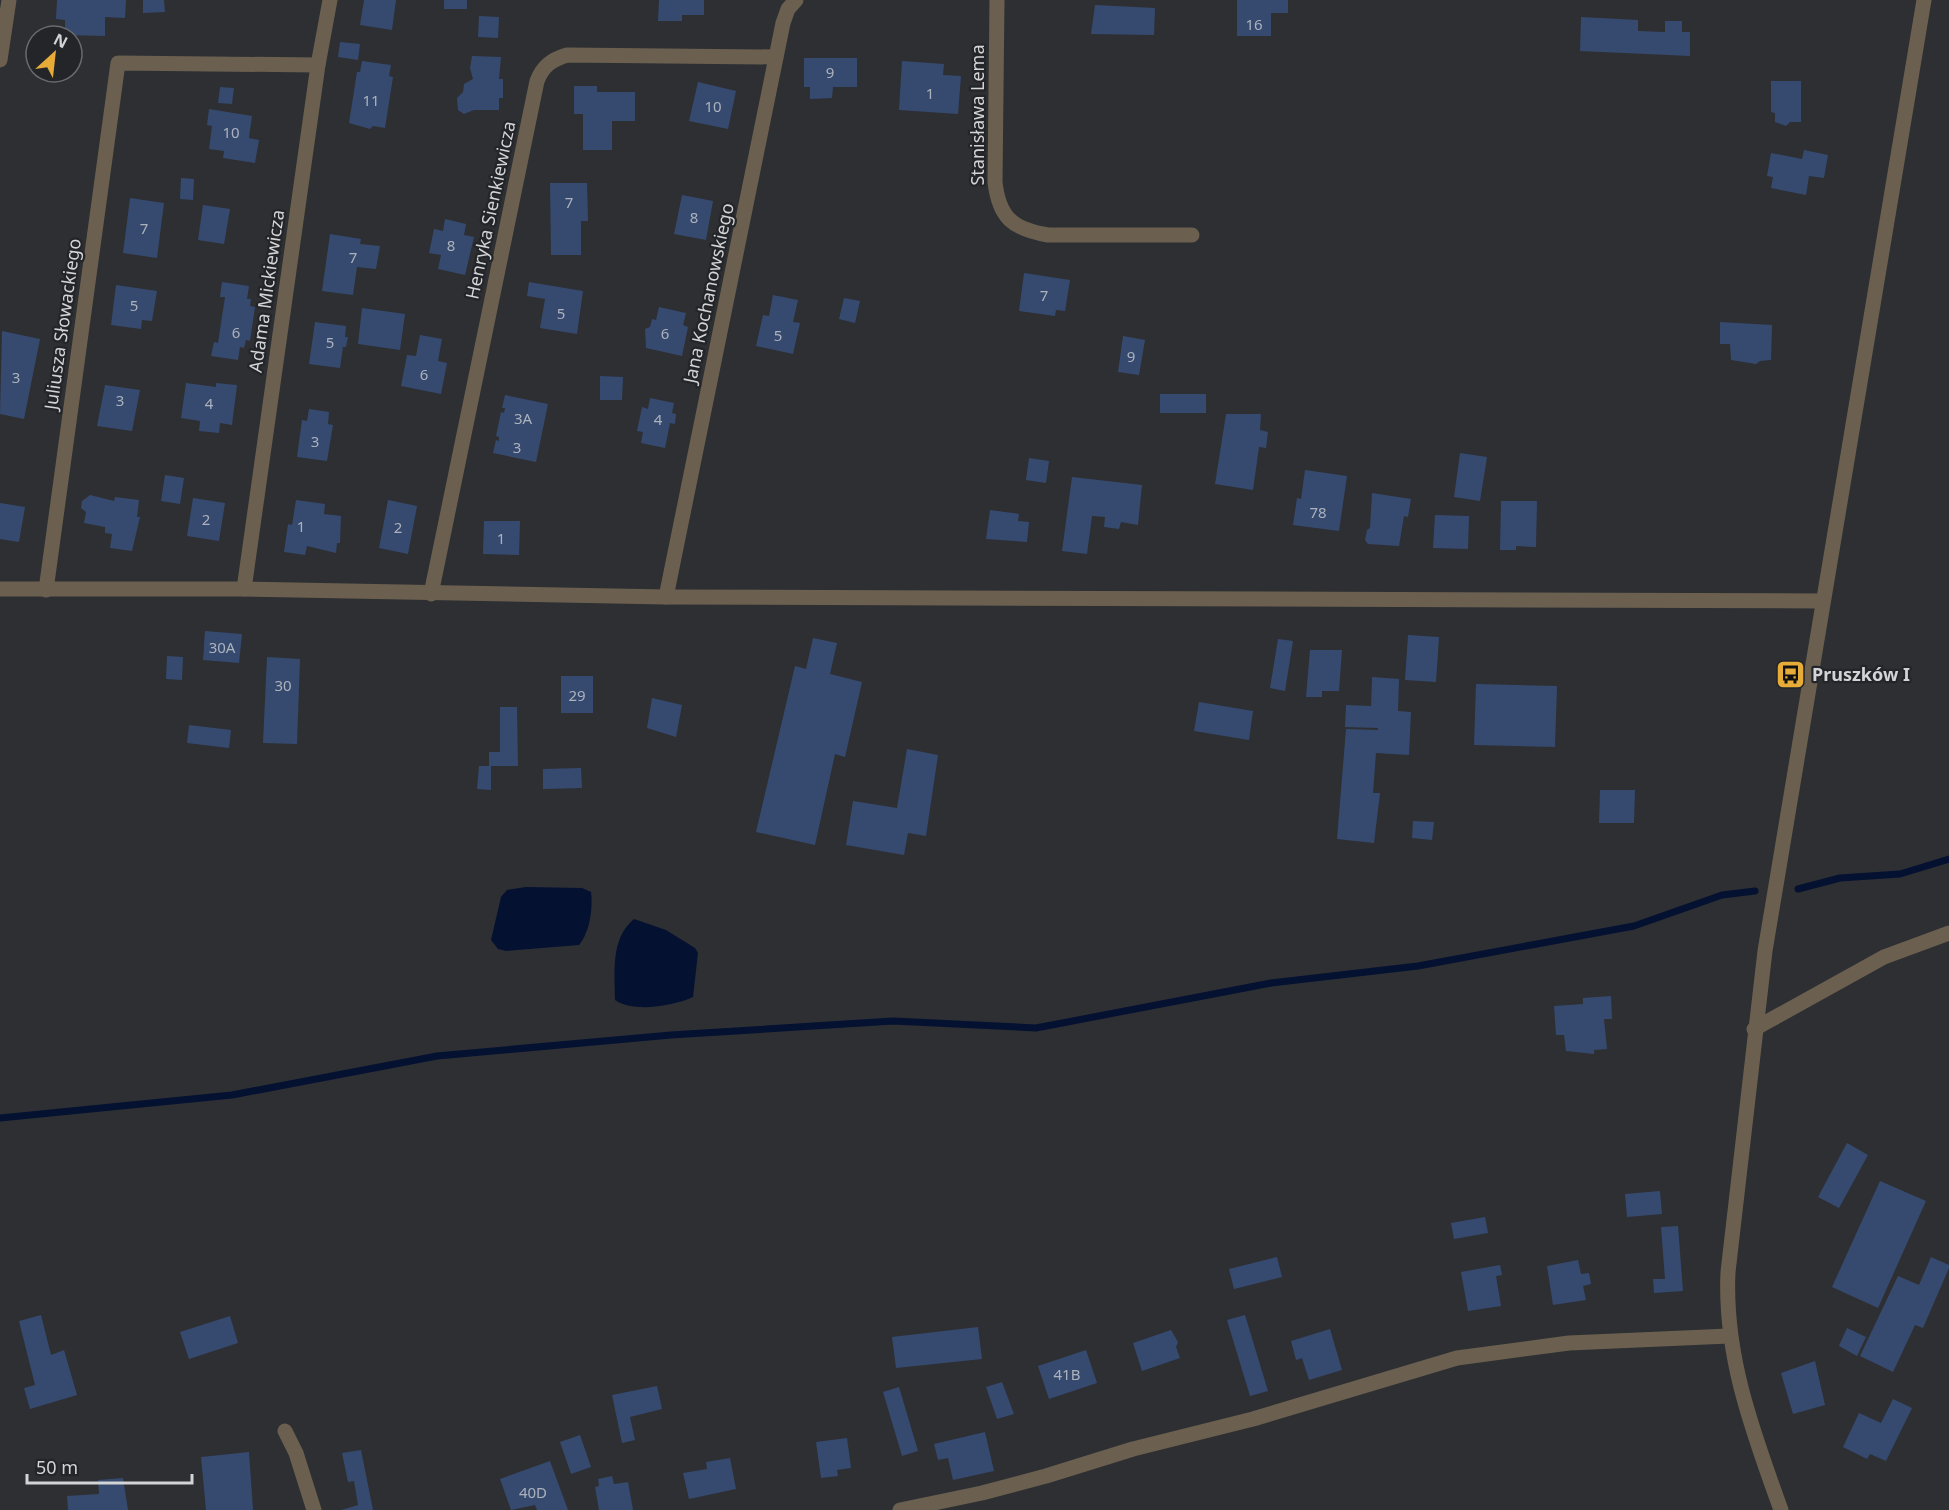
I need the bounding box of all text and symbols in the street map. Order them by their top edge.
house number: 16 [1245,14,1263,34]
north arrow [24,24,84,84]
text: N [50,28,72,53]
street label: Stanisława Lema [965,44,989,186]
house number: 9 [826,62,834,82]
house number: 1 [926,83,934,103]
house number: 11 [362,90,380,110]
house number: 10 [704,96,722,116]
street label: Henryka Sienkiewicza [459,119,521,301]
house number: 10 [222,122,240,142]
house number: 7 [565,192,573,212]
street label: Jana Kochanowskiego [677,201,739,387]
house number: 8 [690,207,698,227]
street label: Adama Mickiewicza [243,208,289,374]
house number: 7 [140,218,148,238]
house number: 8 [447,235,455,255]
street label: Juliusza Słowackiego [38,237,86,413]
house number: 7 [349,247,357,267]
house number: 7 [1040,285,1048,305]
house number: 5 [130,295,138,315]
house number: 5 [557,303,565,323]
house number: 6 [232,322,240,342]
house number: 6 [661,323,669,343]
house number: 5 [774,325,782,345]
house number: 5 [326,332,334,352]
house number: 9 [1127,346,1135,366]
house number: 6 [420,364,428,384]
house number: 3 [12,367,20,387]
house number: 3 [116,390,124,410]
house number: 4 [205,393,214,413]
house number: 3A [514,408,532,428]
house number: 4 [654,409,663,429]
house number: 3 [311,431,319,451]
house number: 3 [513,437,521,457]
house number: 78 [1309,502,1327,522]
house number: 2 [202,509,210,529]
house number: 1 [297,516,305,536]
house number: 2 [394,517,402,537]
house number: 1 [497,528,505,548]
house number: 30A [209,637,236,657]
bus stop icon: Pruszków I [1775,658,1807,690]
place label: Pruszków I [1812,662,1910,686]
house number: 30 [274,675,292,695]
house number: 29 [568,685,586,705]
house number: 41B [1054,1364,1080,1384]
scale bar [27,1447,192,1485]
text: 50 m [36,1455,78,1479]
house number: 40D [519,1482,547,1502]

